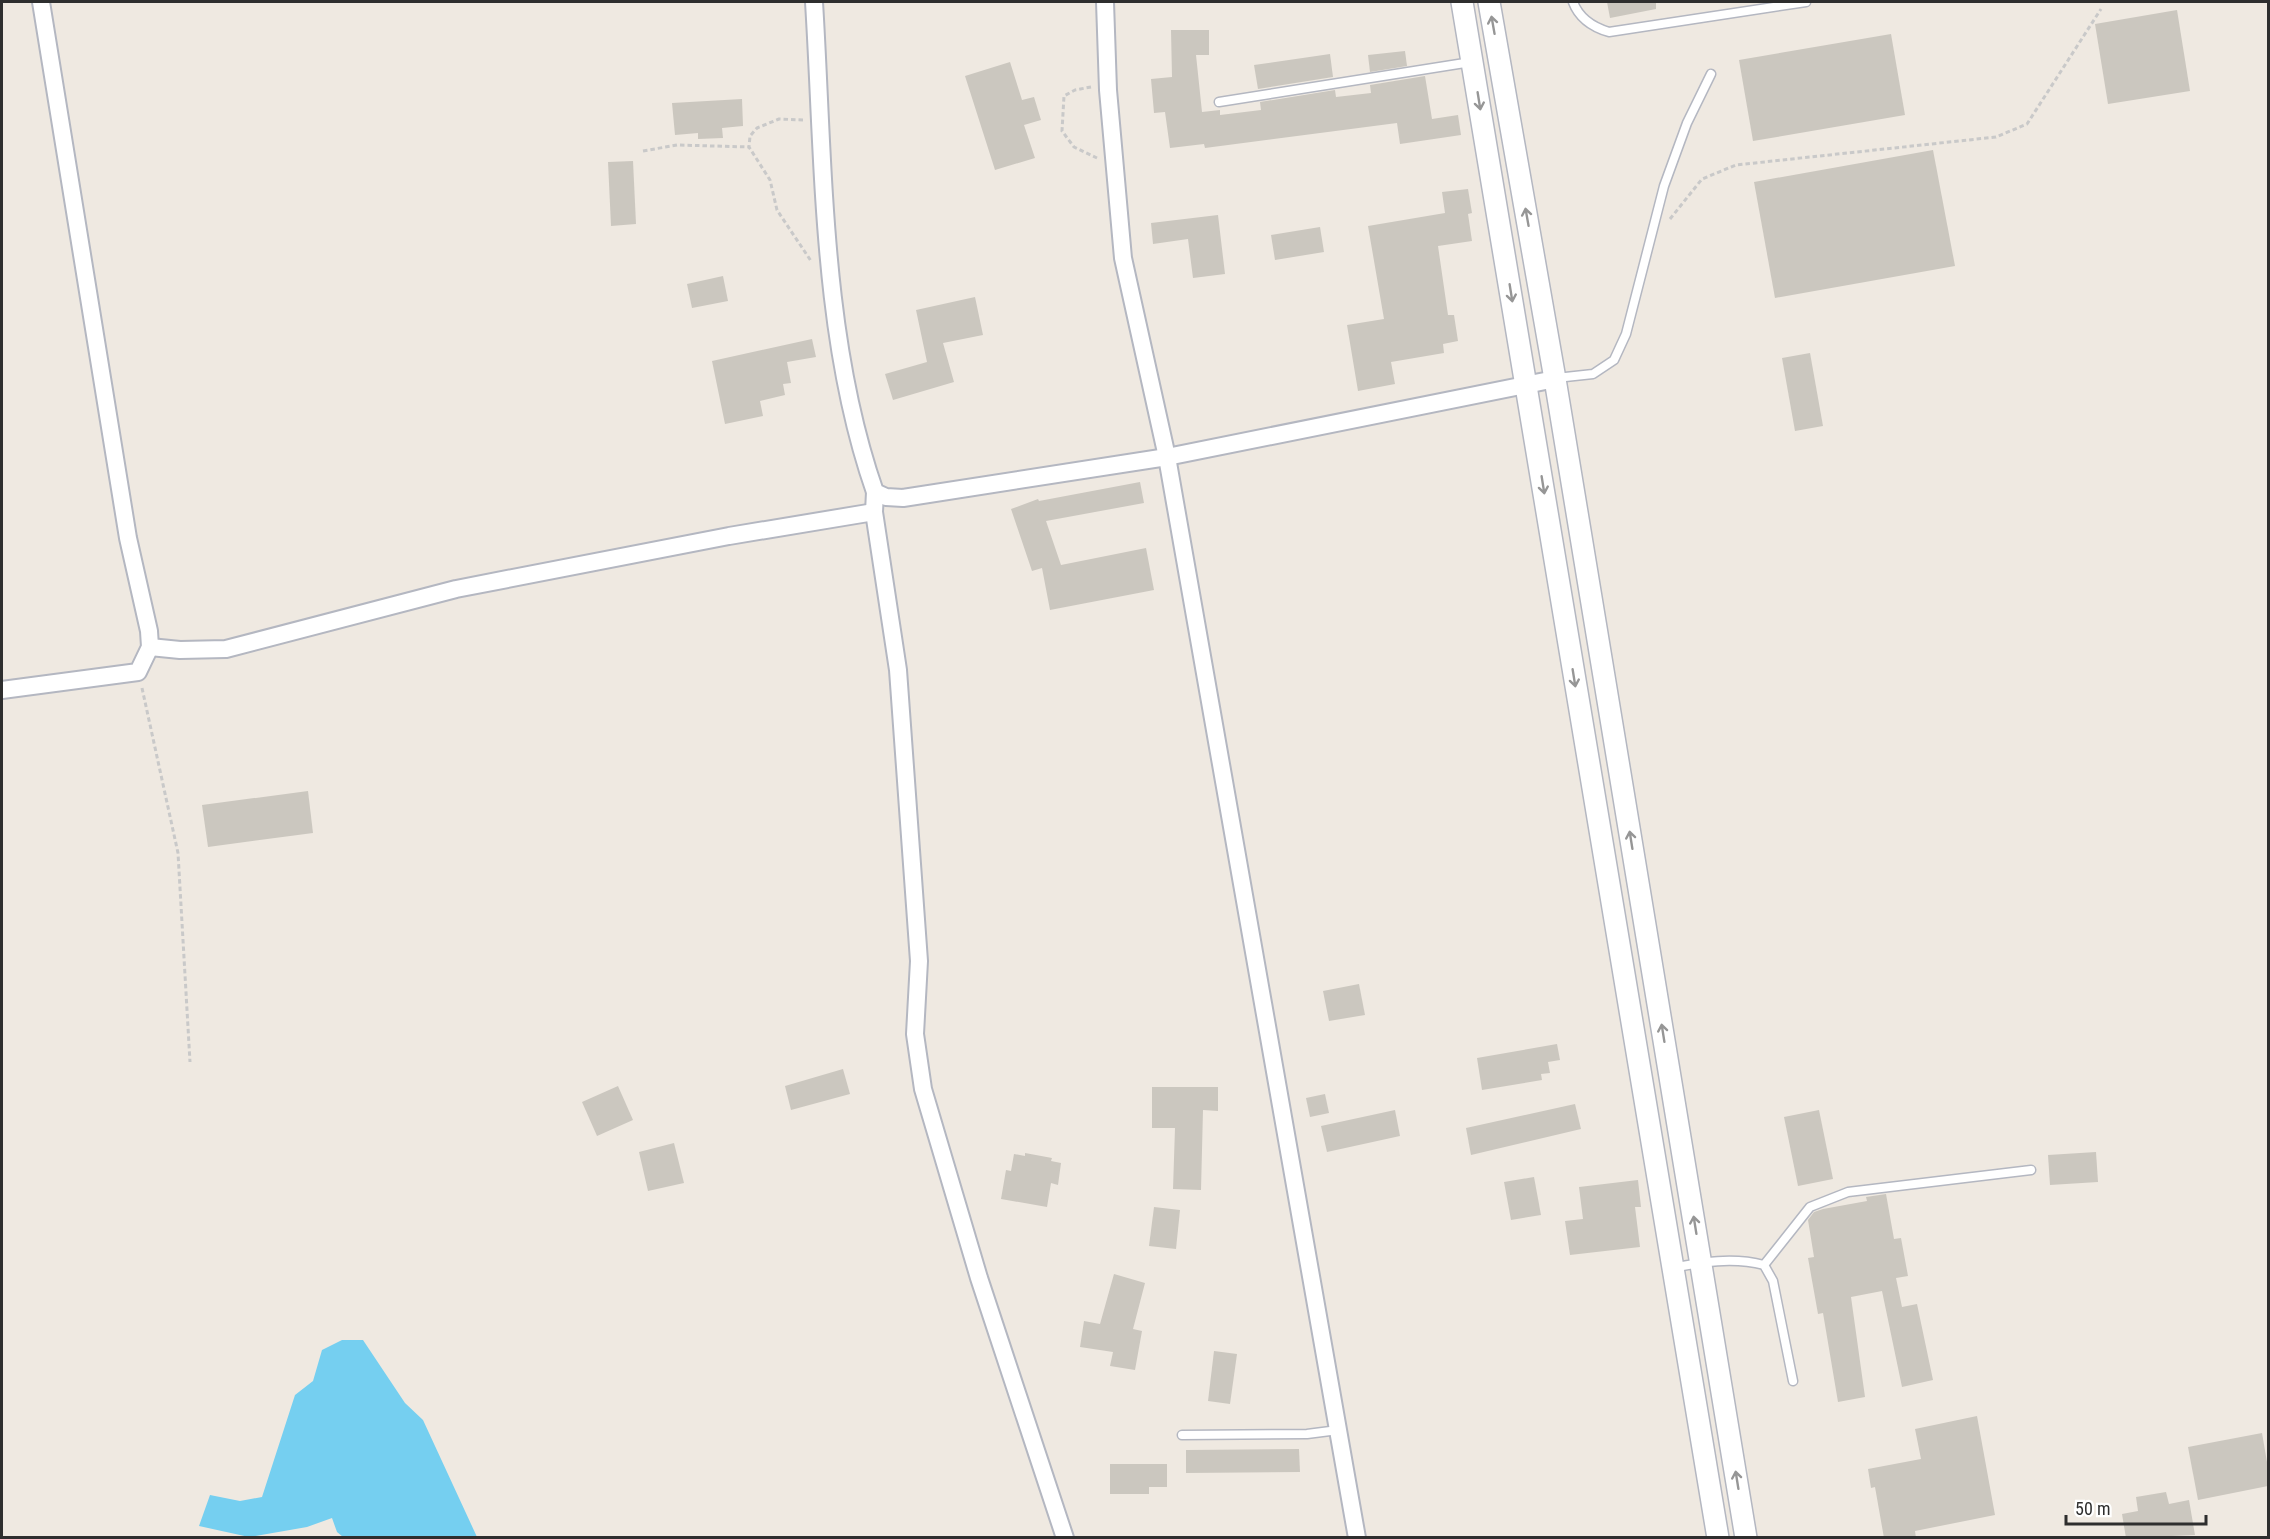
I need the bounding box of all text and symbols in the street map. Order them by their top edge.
one-way arrow [1488,16,1499,36]
one-way arrow [1474,90,1485,110]
one-way arrow [1521,208,1532,228]
one-way arrow [1506,283,1517,302]
one-way arrow [1538,475,1549,495]
one-way arrow [1569,667,1580,687]
one-way arrow [1626,831,1637,851]
one-way arrow [1658,1023,1669,1043]
one-way arrow [1689,1216,1700,1236]
one-way arrow [1731,1470,1742,1490]
scale bar [2066,1488,2206,1526]
text: 50 m [2075,1498,2110,1519]

